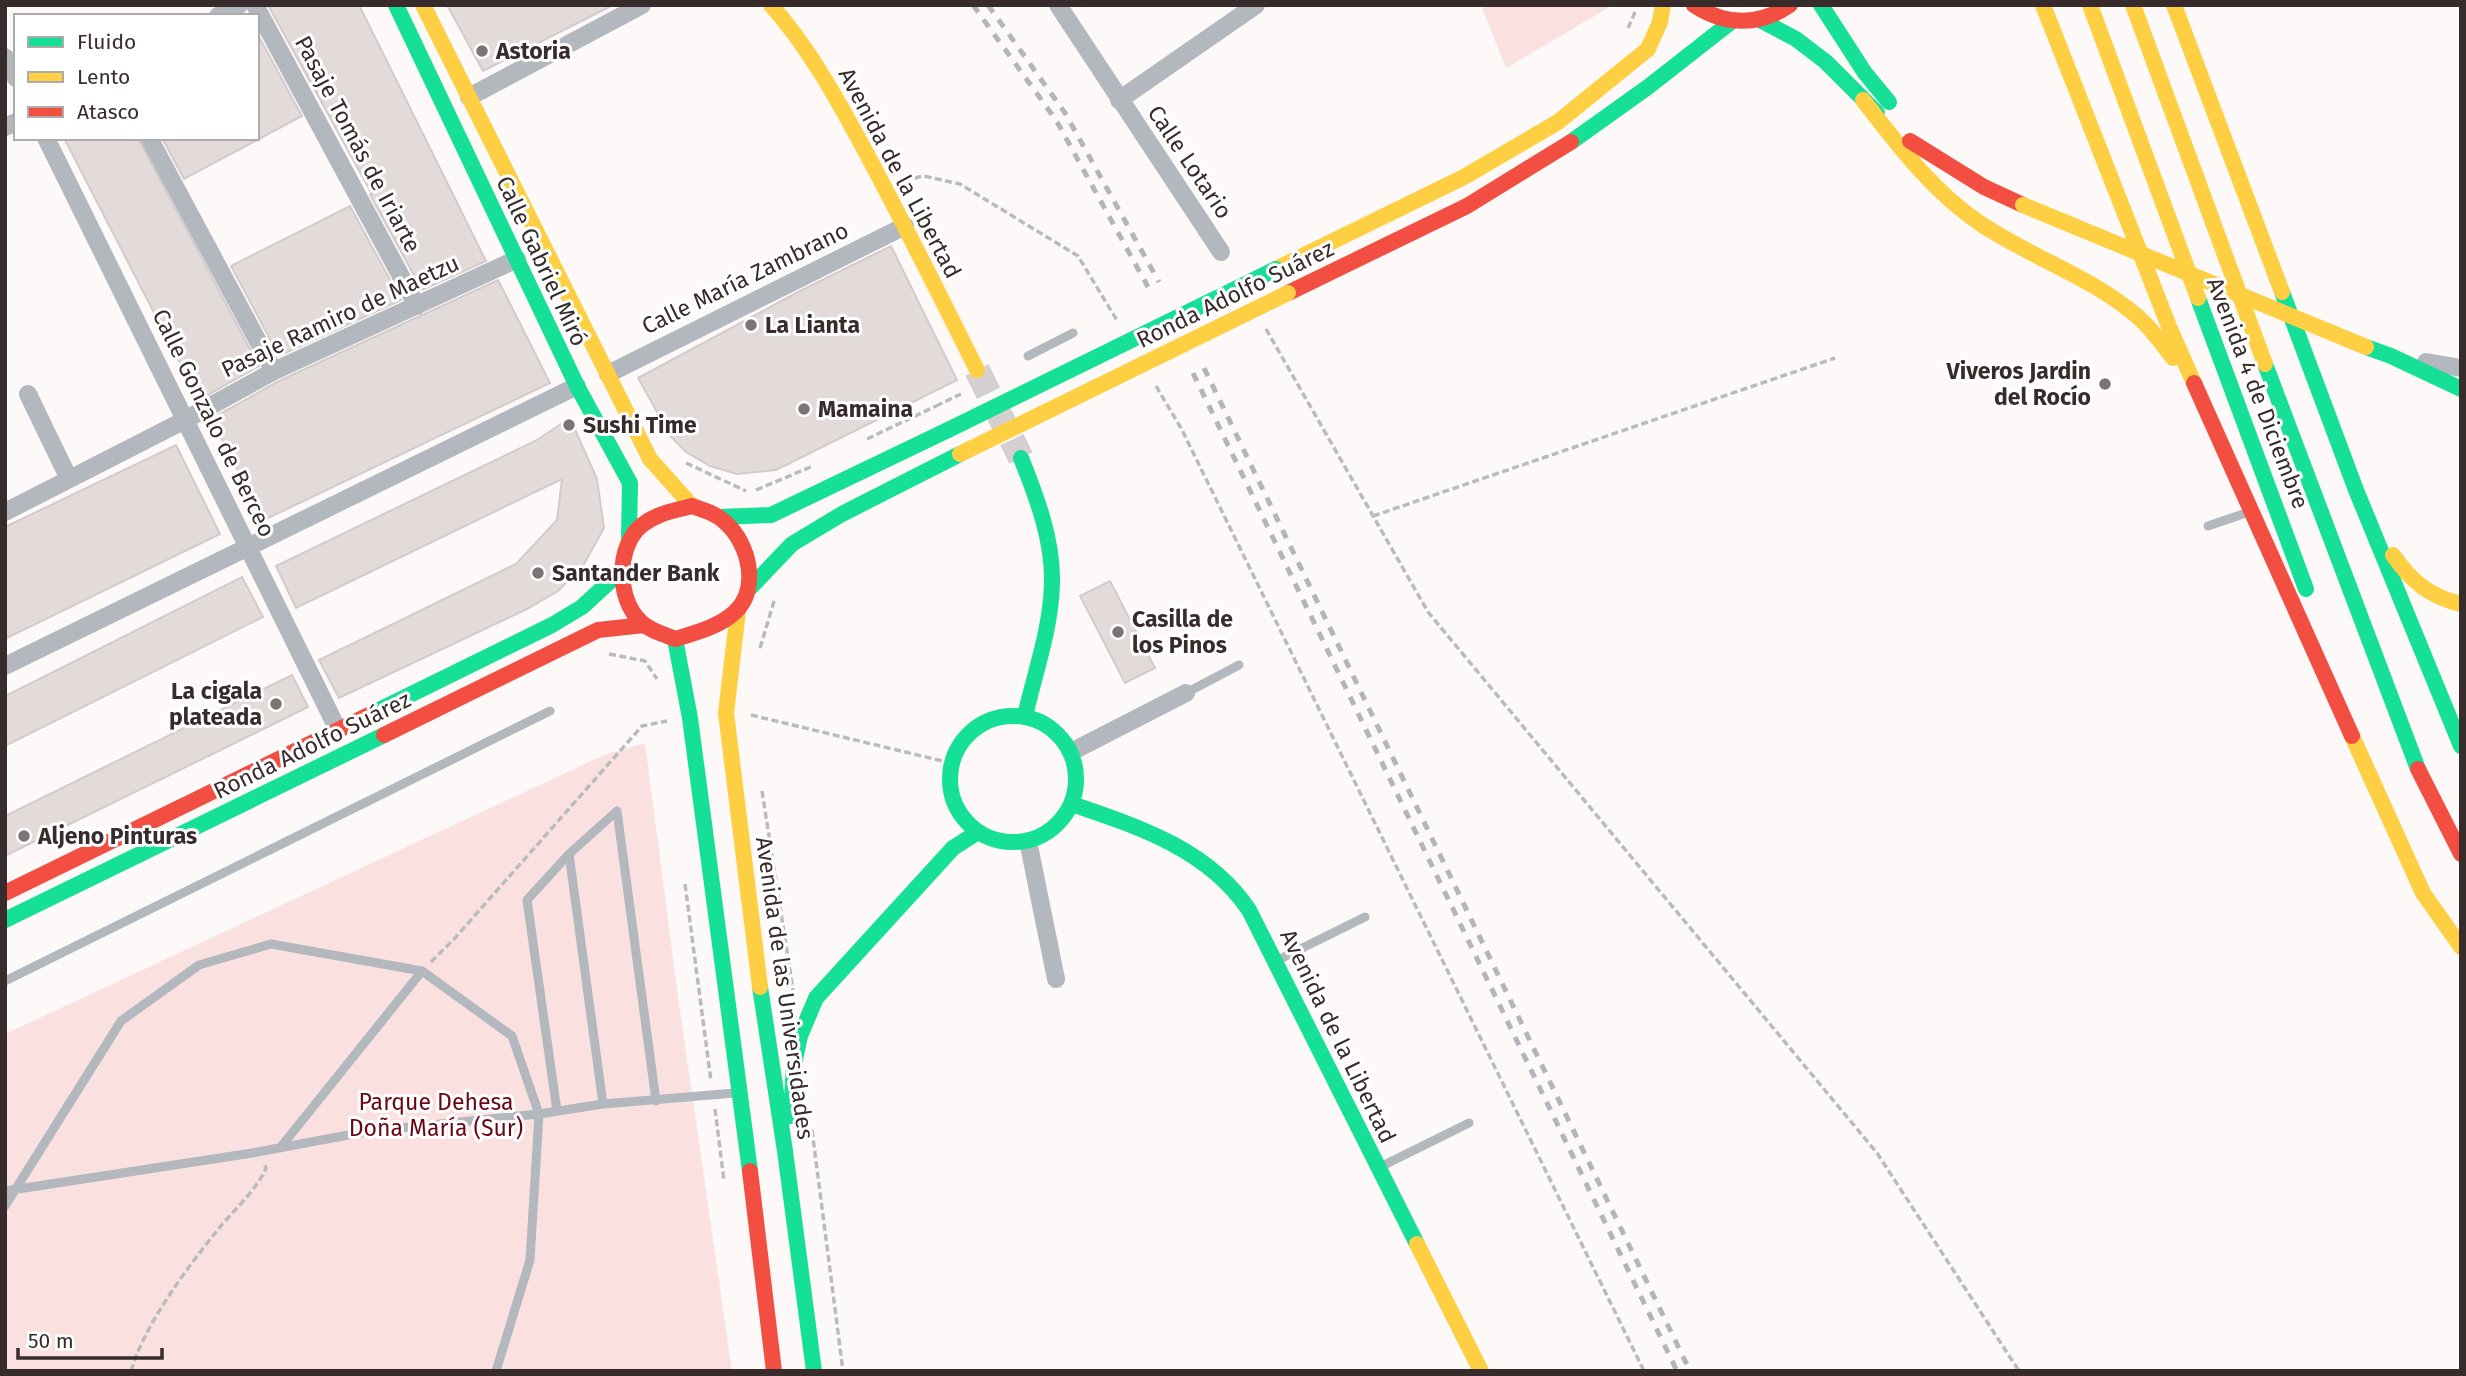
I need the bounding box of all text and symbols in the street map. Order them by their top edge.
legend [14,14,259,140]
text: Fluido [77,29,136,55]
street label: Pasaje Tomás de Iriarte [289,31,427,257]
place label: Astoria [495,37,571,65]
marker: Astoria [474,43,490,59]
street label: Avenida de la Libertad [833,63,967,283]
text: Lento [77,64,130,90]
text: Atasco [77,99,139,125]
street label: Calle Lotario [1142,100,1238,224]
street label: Calle Gabriel Miró [490,172,594,350]
street label: Calle María Zambrano [637,216,853,340]
street label: Ronda Adolfo Suárez [1132,234,1338,354]
street label: Pasaje Ramiro de Maetzu [217,249,463,383]
street label: Avenida 4 de Diciembre [2201,273,2315,513]
street label: Calle Gonzalo de Berceo [147,304,281,542]
place label: La Lianta [765,311,860,339]
marker: La Lianta [743,317,759,333]
place label: Viveros Jardin del Rocío [1946,357,2091,411]
marker: Viveros Jardin del Rocío [2097,376,2113,392]
place label: Mamaina [818,395,913,423]
marker: Mamaina [796,401,812,417]
place label: Sushi Time [583,411,697,439]
marker: Sushi Time [561,417,577,433]
place label: Santander Bank [552,559,720,587]
marker: Santander Bank [530,565,546,581]
place label: Casilla de los Pinos [1132,605,1233,659]
marker: Casilla de los Pinos [1110,624,1126,640]
place label: La cigala plateada [169,677,262,731]
street label: Ronda Adolfo Suárez [209,685,415,805]
marker: La cigala plateada [268,696,284,712]
place label: Aljeno Pinturas [37,822,197,850]
marker: Aljeno Pinturas [16,828,32,844]
street label: Avenida de las Universidades [750,835,820,1141]
street label: Avenida de la Libertad [1274,925,1402,1147]
park label: Parque Dehesa Doña María (Sur) [349,1088,523,1142]
scale bar [18,1316,161,1360]
text: 50 m [28,1328,74,1354]

